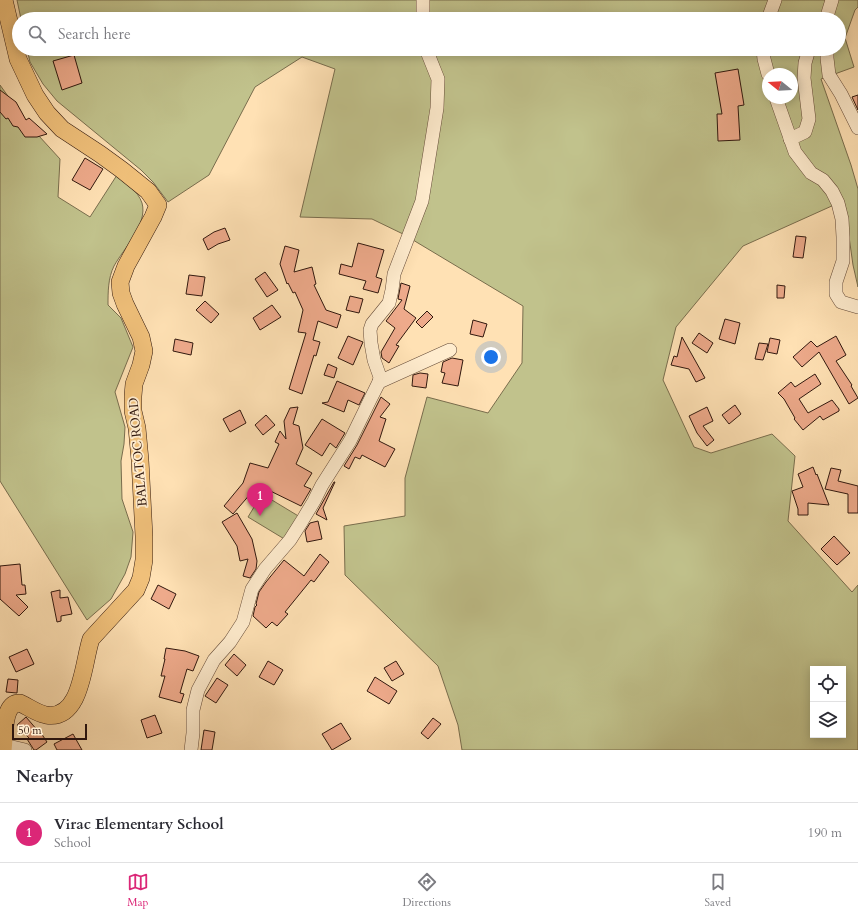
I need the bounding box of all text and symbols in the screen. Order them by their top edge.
search box [12,12,846,56]
icon: search [26,23,48,45]
text: Search here [58,24,131,44]
north arrow [762,68,798,104]
your location [481,347,501,367]
street label: BALATOC ROAD [124,397,152,507]
pin: 1 [247,483,273,516]
map controls [810,666,846,738]
button: locate [810,666,846,702]
button: layers [810,702,846,738]
scale bar [12,722,87,741]
text: 50 m [18,723,42,738]
text: Nearby [16,765,73,788]
text: Virac Elementary School [54,814,224,834]
text: 1 [26,824,32,842]
text: 190 m [808,824,842,842]
text: School [54,834,91,852]
tab: Map [127,871,149,910]
tab: Directions [402,871,451,910]
tab: Saved [705,871,731,910]

